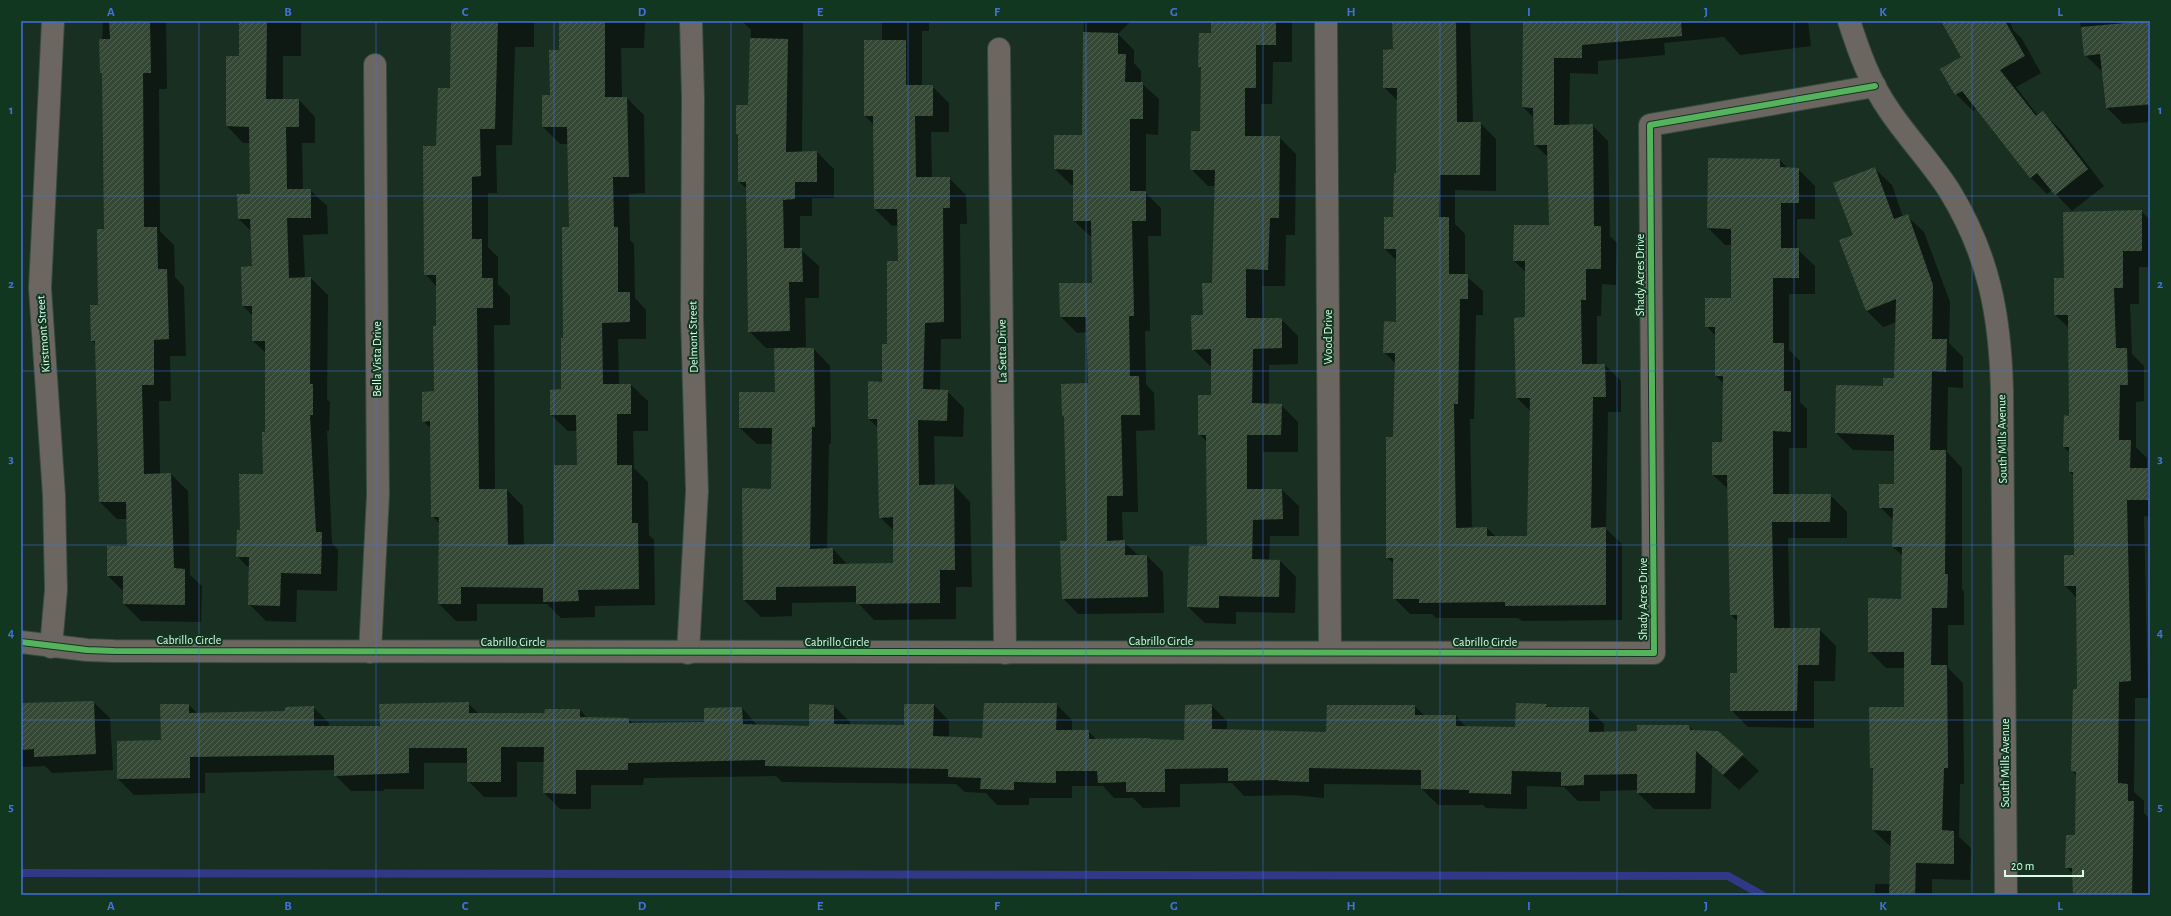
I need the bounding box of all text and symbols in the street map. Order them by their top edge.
text: A [107,6,115,19]
text: B [284,6,292,19]
text: C [462,6,469,19]
text: D [638,6,647,19]
text: E [817,6,824,19]
text: F [994,6,1001,19]
text: G [1170,6,1178,19]
text: H [1346,6,1356,19]
text: I [1527,6,1531,19]
text: J [1704,6,1708,19]
text: K [1879,6,1887,19]
text: L [2057,6,2063,19]
text: 1 [9,104,13,117]
text: 1 [2158,104,2162,117]
street label: Shady Acres Drive [1634,234,1647,316]
text: 2 [8,278,14,291]
text: 2 [2157,278,2163,291]
street label: Kirstmont Street [34,295,52,373]
street label: Delmont Street [686,301,700,373]
street label: Wood Drive [1322,309,1334,365]
street label: La Setta Drive [995,319,1009,383]
street label: Bella Vista Drive [371,321,383,397]
street label: South Mills Avenue [1995,394,2009,484]
text: 3 [8,453,14,466]
text: 3 [2157,453,2163,466]
street label: Shady Acres Drive [1637,558,1650,640]
text: 4 [8,627,15,640]
text: 4 [2157,627,2164,640]
street label: Cabrillo Circle [157,634,221,646]
street label: Cabrillo Circle [1129,635,1193,647]
street label: Cabrillo Circle [481,636,545,648]
street label: Cabrillo Circle [805,636,869,648]
street label: Cabrillo Circle [1453,636,1517,648]
street label: South Mills Avenue [1999,718,2011,808]
text: 5 [8,801,14,814]
text: 5 [2157,801,2163,814]
scale bar [2005,852,2083,878]
text: 20 m [2011,860,2034,872]
text: A [107,900,115,913]
text: B [284,900,292,913]
text: C [462,900,469,913]
text: D [638,900,647,913]
text: E [817,900,824,913]
text: F [994,900,1001,913]
text: G [1170,900,1178,913]
text: H [1346,900,1356,913]
text: I [1527,900,1531,913]
text: J [1704,900,1708,913]
text: K [1879,900,1887,913]
text: L [2057,900,2063,913]

